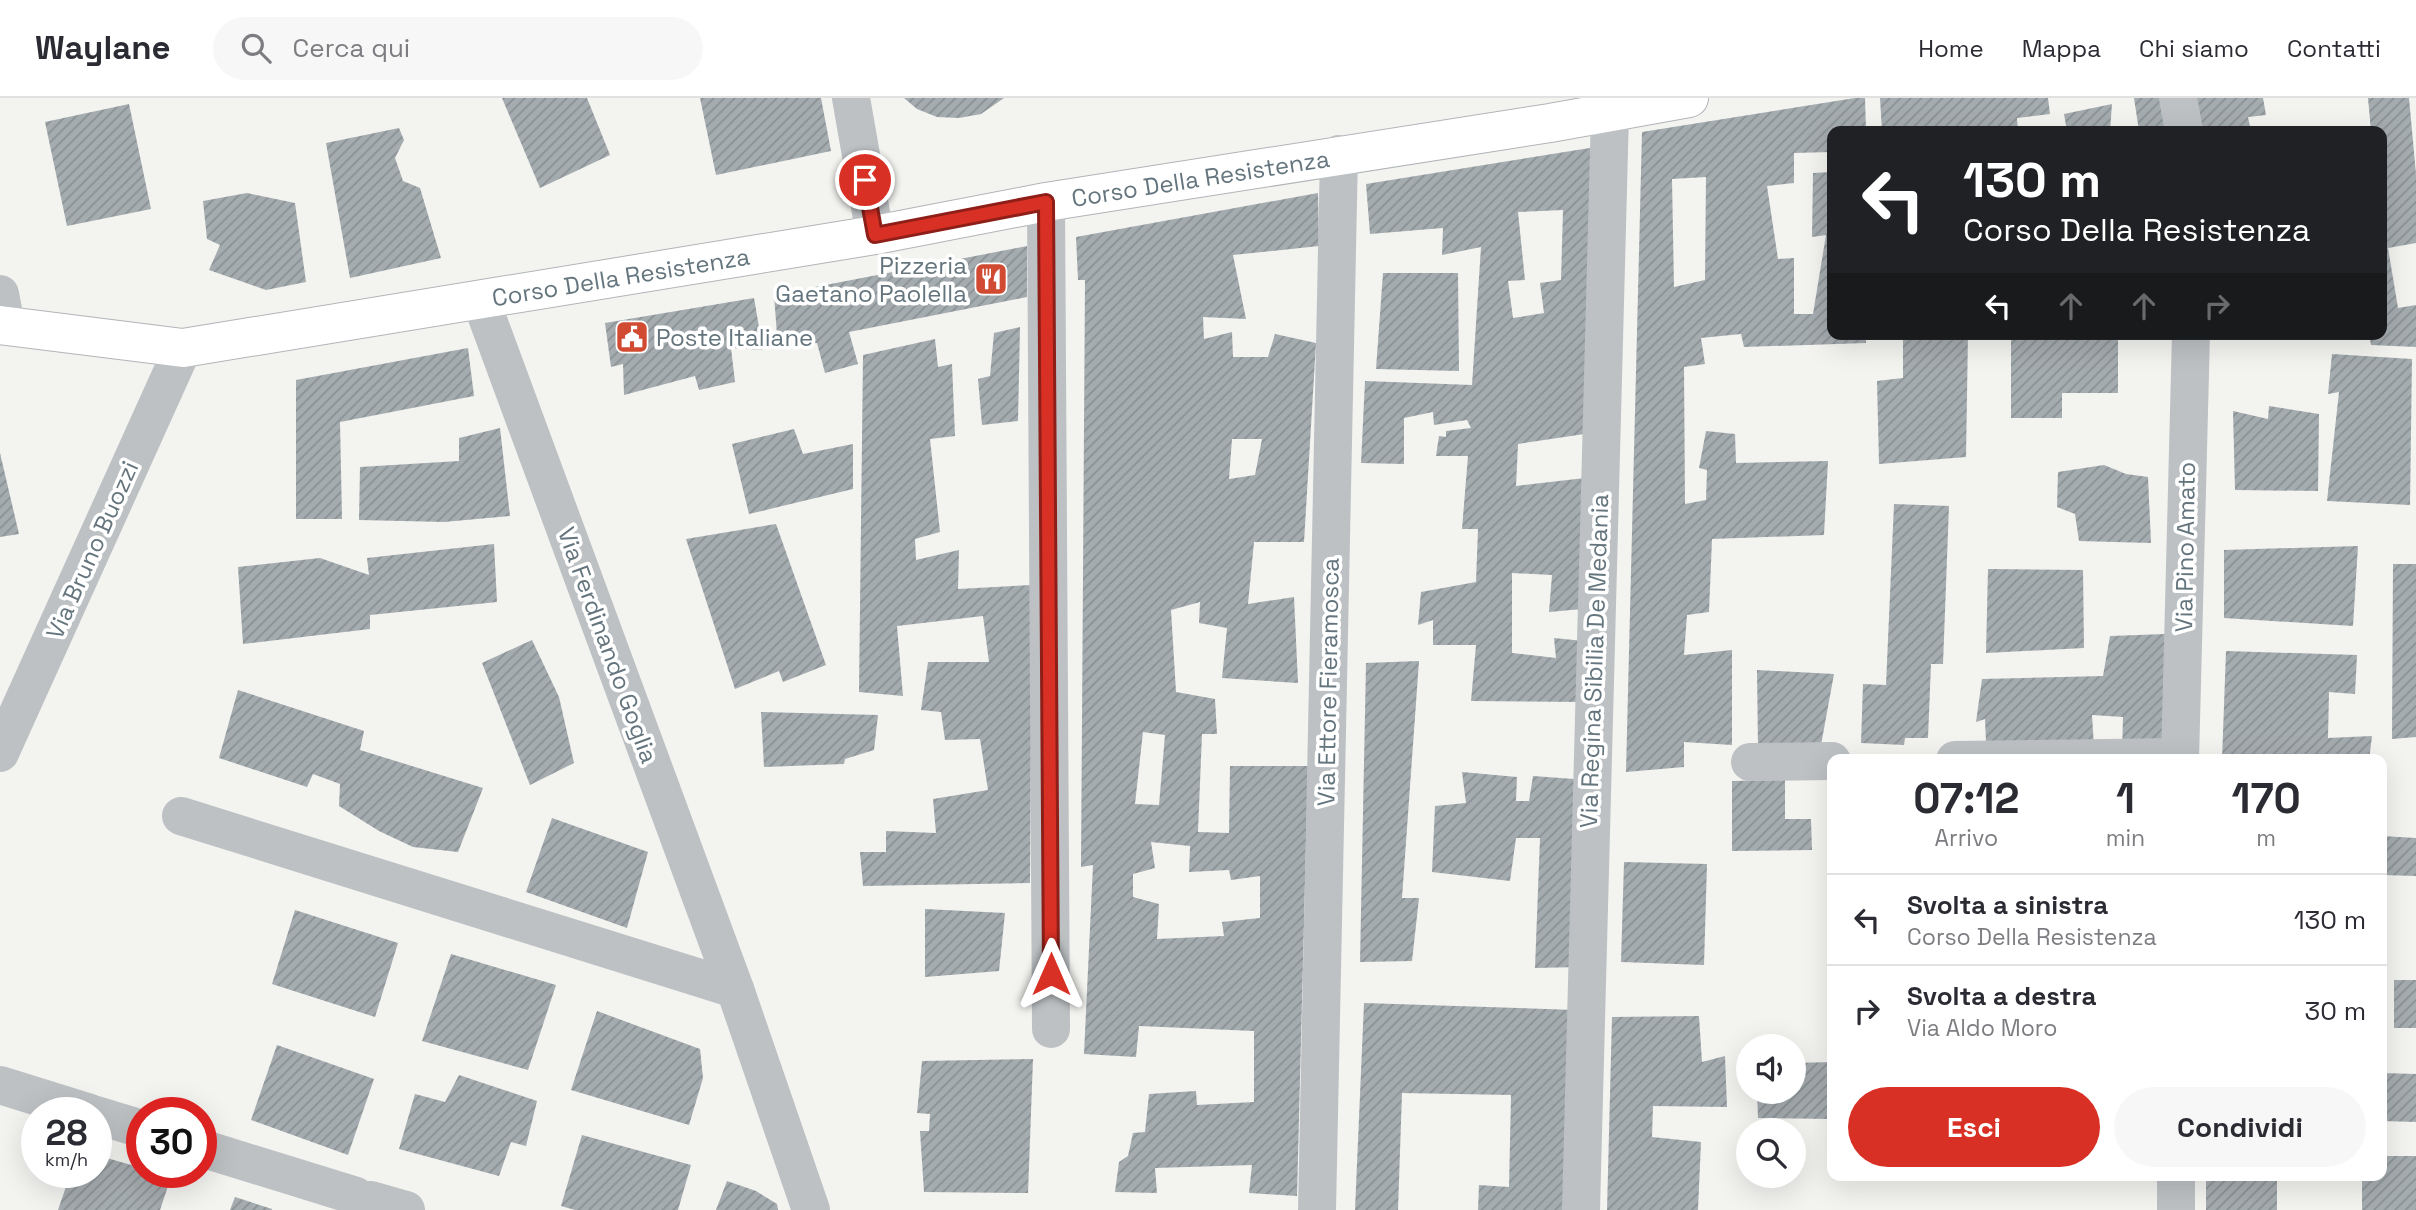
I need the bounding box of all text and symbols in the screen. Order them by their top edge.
search box [213,17,703,80]
text: Waylane [35,27,171,69]
icon: search [237,29,275,67]
text: Cerca qui [293,31,410,65]
text: Home [1918,33,1984,64]
text: Mappa [2022,33,2101,64]
text: Chi siamo [2139,33,2249,64]
text: Contatti [2287,33,2381,64]
street label: Corso Della Resistenza [1069,142,1332,213]
text: 130 m [1963,149,2101,211]
pin [835,150,895,210]
icon: left [1848,154,1939,245]
icon: arrive [846,161,884,199]
text: Corso Della Resistenza [1963,210,2310,250]
street label: Corso Della Resistenza [490,240,752,313]
place label: Pizzeria Gaetano Paolella [775,250,967,309]
restaurant icon: Pizzeria Gaetano Paolella [972,260,1010,298]
icon: left [1979,287,2017,325]
icon: ahead [2052,287,2090,325]
icon: ahead [2125,287,2163,325]
icon: right [2198,287,2236,325]
public building icon: Poste Italiane [613,318,651,356]
place label: Poste Italiane [656,322,813,353]
street label: Via Bruno Buozzi [39,456,145,644]
street label: Via Pino Amato [2168,461,2202,633]
street label: Via Regina Sibilia De Medania [1573,493,1615,829]
street label: Via Ferdinando Goglia [551,523,665,767]
street label: Via Ettore Fieramosca [1310,557,1346,807]
text: 07:12 [1913,772,2019,825]
text: 1 [2116,772,2135,825]
text: 170 [2231,772,2301,825]
text: Arrivo [1935,823,1998,853]
text: min [2106,823,2145,853]
text: m [2256,823,2276,853]
text: Svolta a sinistra [1907,888,2108,922]
icon: left [1848,901,1886,939]
text: 130 m [2294,903,2366,937]
text: Corso Della Resistenza [1907,922,2157,952]
position arrow [1014,937,1088,1011]
text: Svolta a destra [1907,979,2096,1013]
icon: right [1848,992,1886,1030]
text: 30 m [2305,994,2366,1028]
text: Via Aldo Moro [1907,1013,2057,1043]
map controls [1736,1034,1806,1188]
button: sound [1736,1034,1806,1104]
button: Esci [1848,1087,2100,1167]
button: Condividi [2114,1087,2366,1167]
speed limit sign: 30 [126,1097,217,1188]
text: 28 [46,1111,87,1155]
button: search [1736,1118,1806,1188]
text: km/h [45,1148,88,1171]

